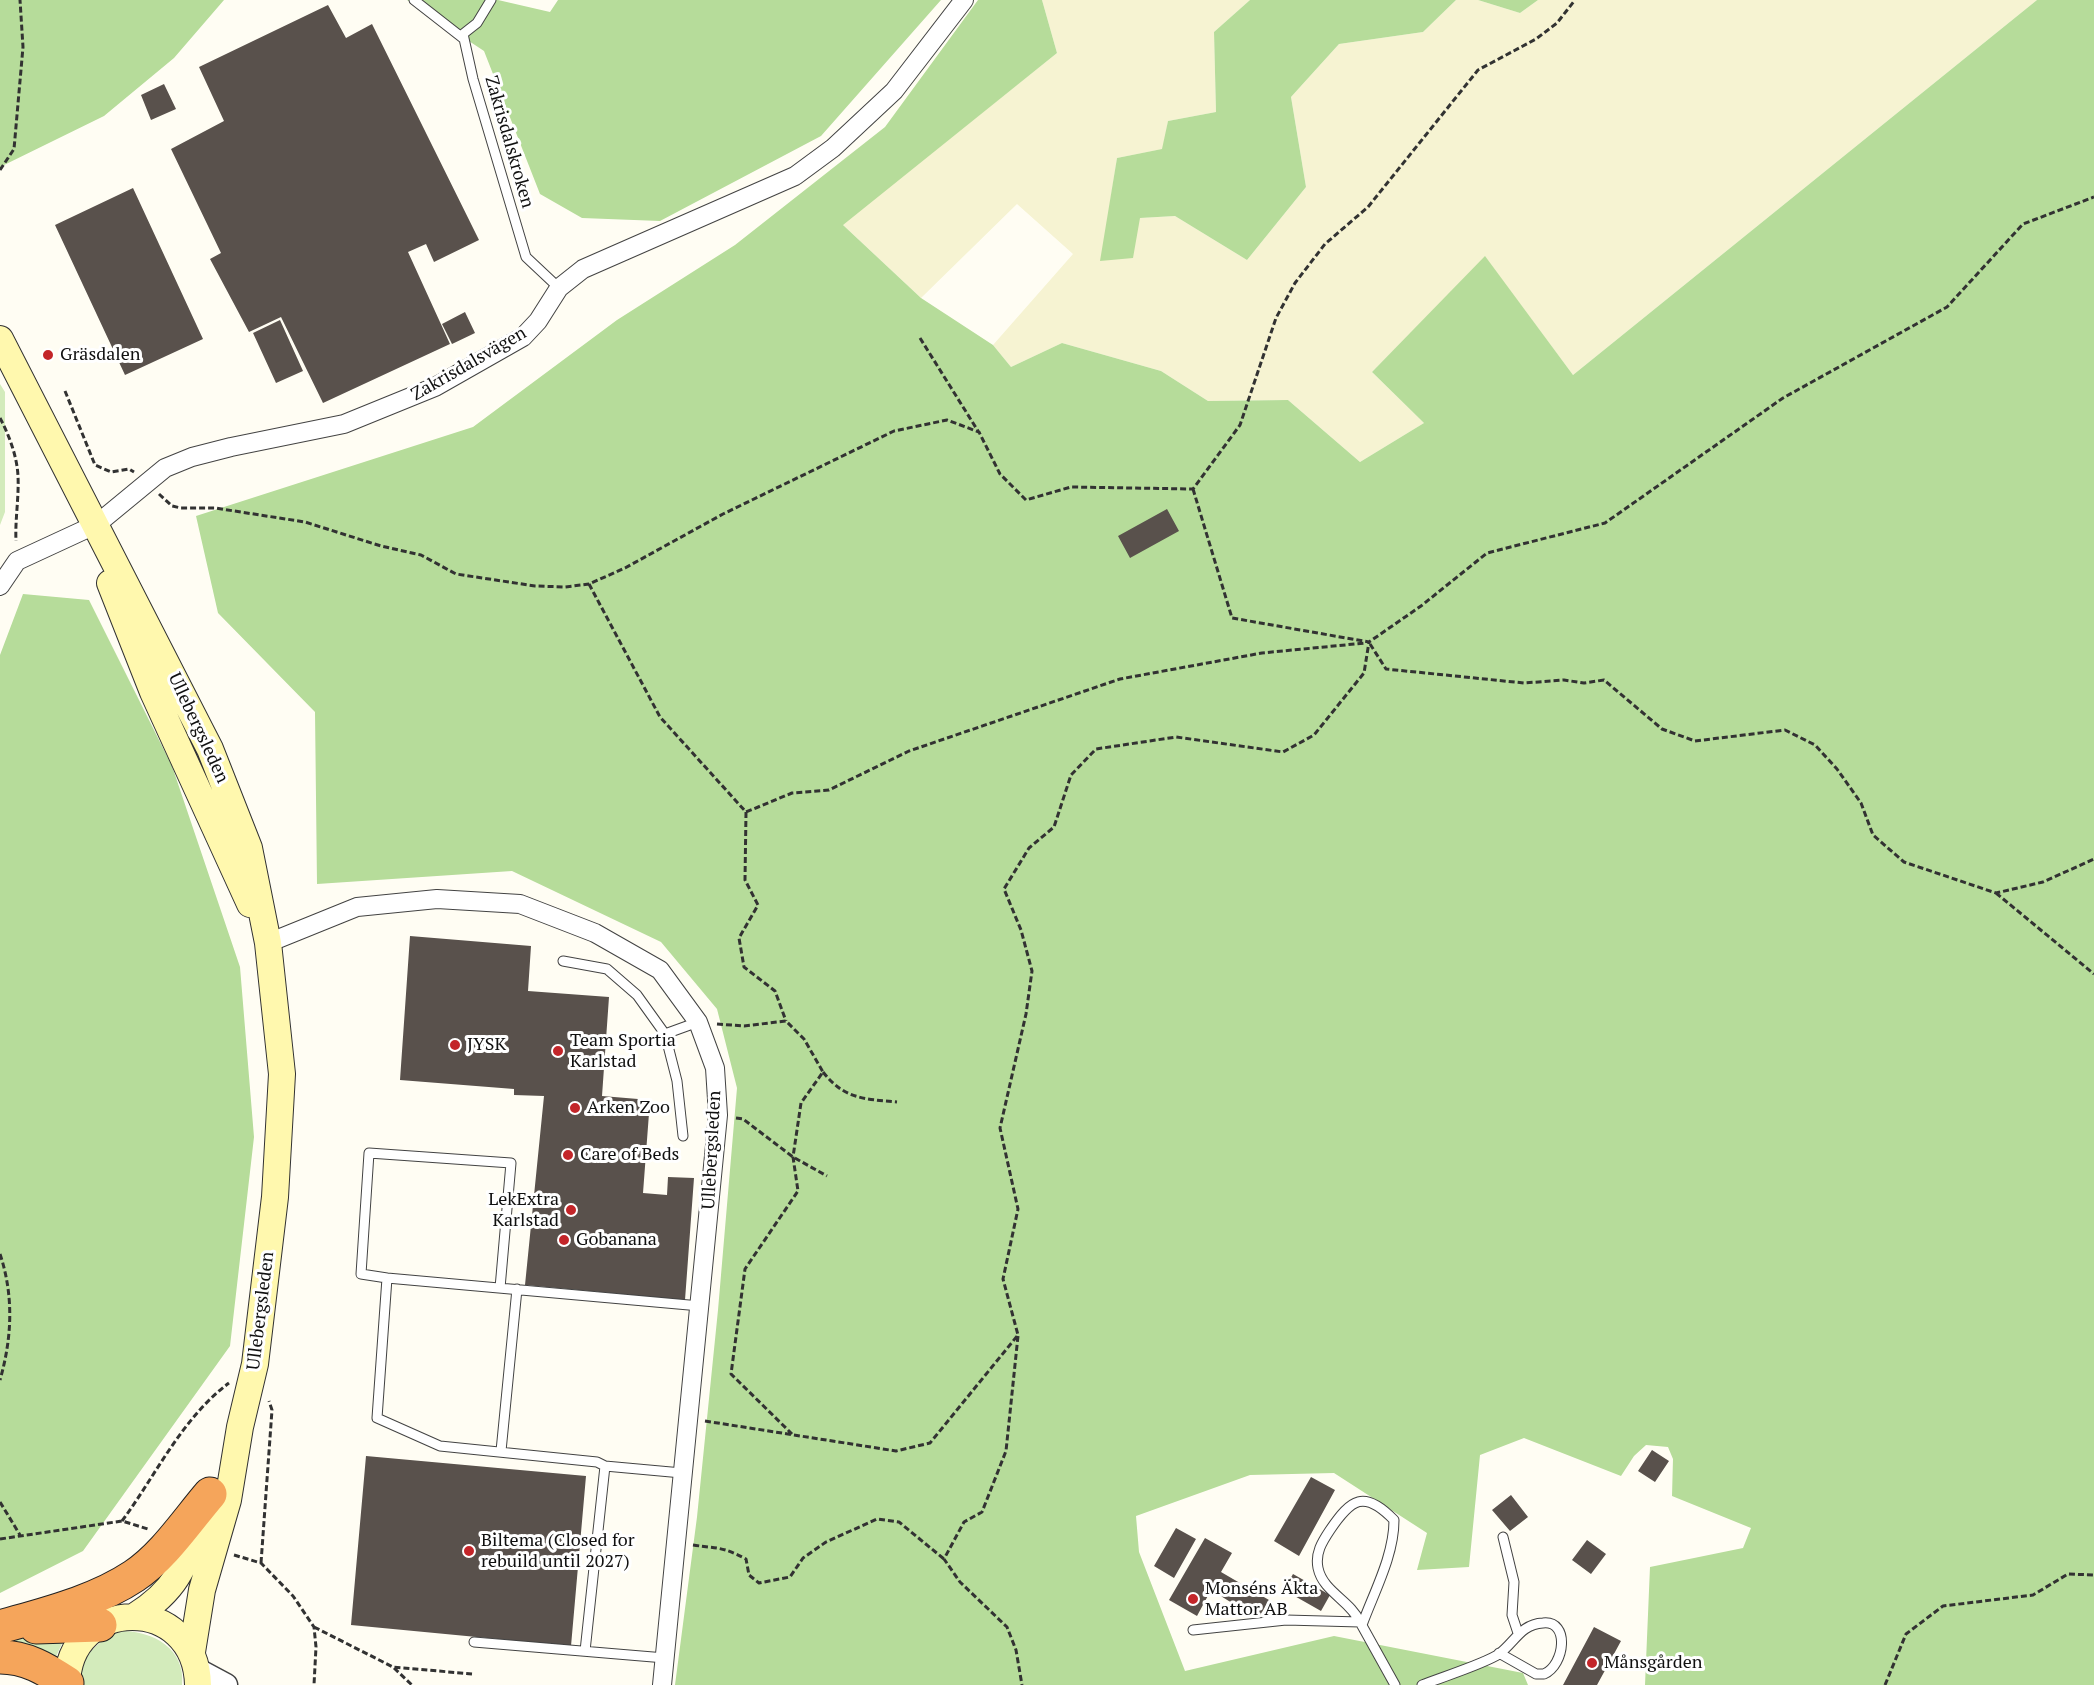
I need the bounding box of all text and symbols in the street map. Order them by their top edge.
street label: Zakrisdalskroken [480,73,538,211]
street label: Zakrisdalsvägen [408,322,530,406]
place label: Gräsdalen [60,344,140,366]
marker: Gräsdalen [41,348,55,362]
street label: Ullebergsleden [163,669,233,787]
place label: Team Sportia Karlstad [570,1030,676,1072]
place label: JYSK [467,1034,506,1056]
marker: JYSK [448,1038,462,1052]
marker: Team Sportia Karlstad [551,1044,565,1058]
street label: Ullebergsleden [698,1090,726,1210]
place label: Arken Zoo [587,1097,670,1119]
marker: Arken Zoo [568,1101,582,1115]
place label: Care of Beds [580,1144,679,1166]
marker: Care of Beds [561,1148,575,1162]
place label: LekExtra Karlstad [488,1189,559,1232]
marker: LekExtra Karlstad [564,1203,578,1217]
place label: Gobanana [576,1229,657,1251]
marker: Gobanana [557,1233,571,1247]
street label: Ullebergsleden [243,1251,279,1371]
place label: Biltema (Closed for rebuild until 2027) [481,1530,635,1572]
marker: Biltema (Closed for rebuild until 2027) [462,1544,476,1558]
place label: Monséns Äkta Mattor AB [1205,1578,1318,1620]
marker: Monséns Äkta Mattor AB [1186,1592,1200,1606]
place label: Månsgården [1604,1652,1702,1674]
marker: Månsgården [1585,1656,1599,1670]

